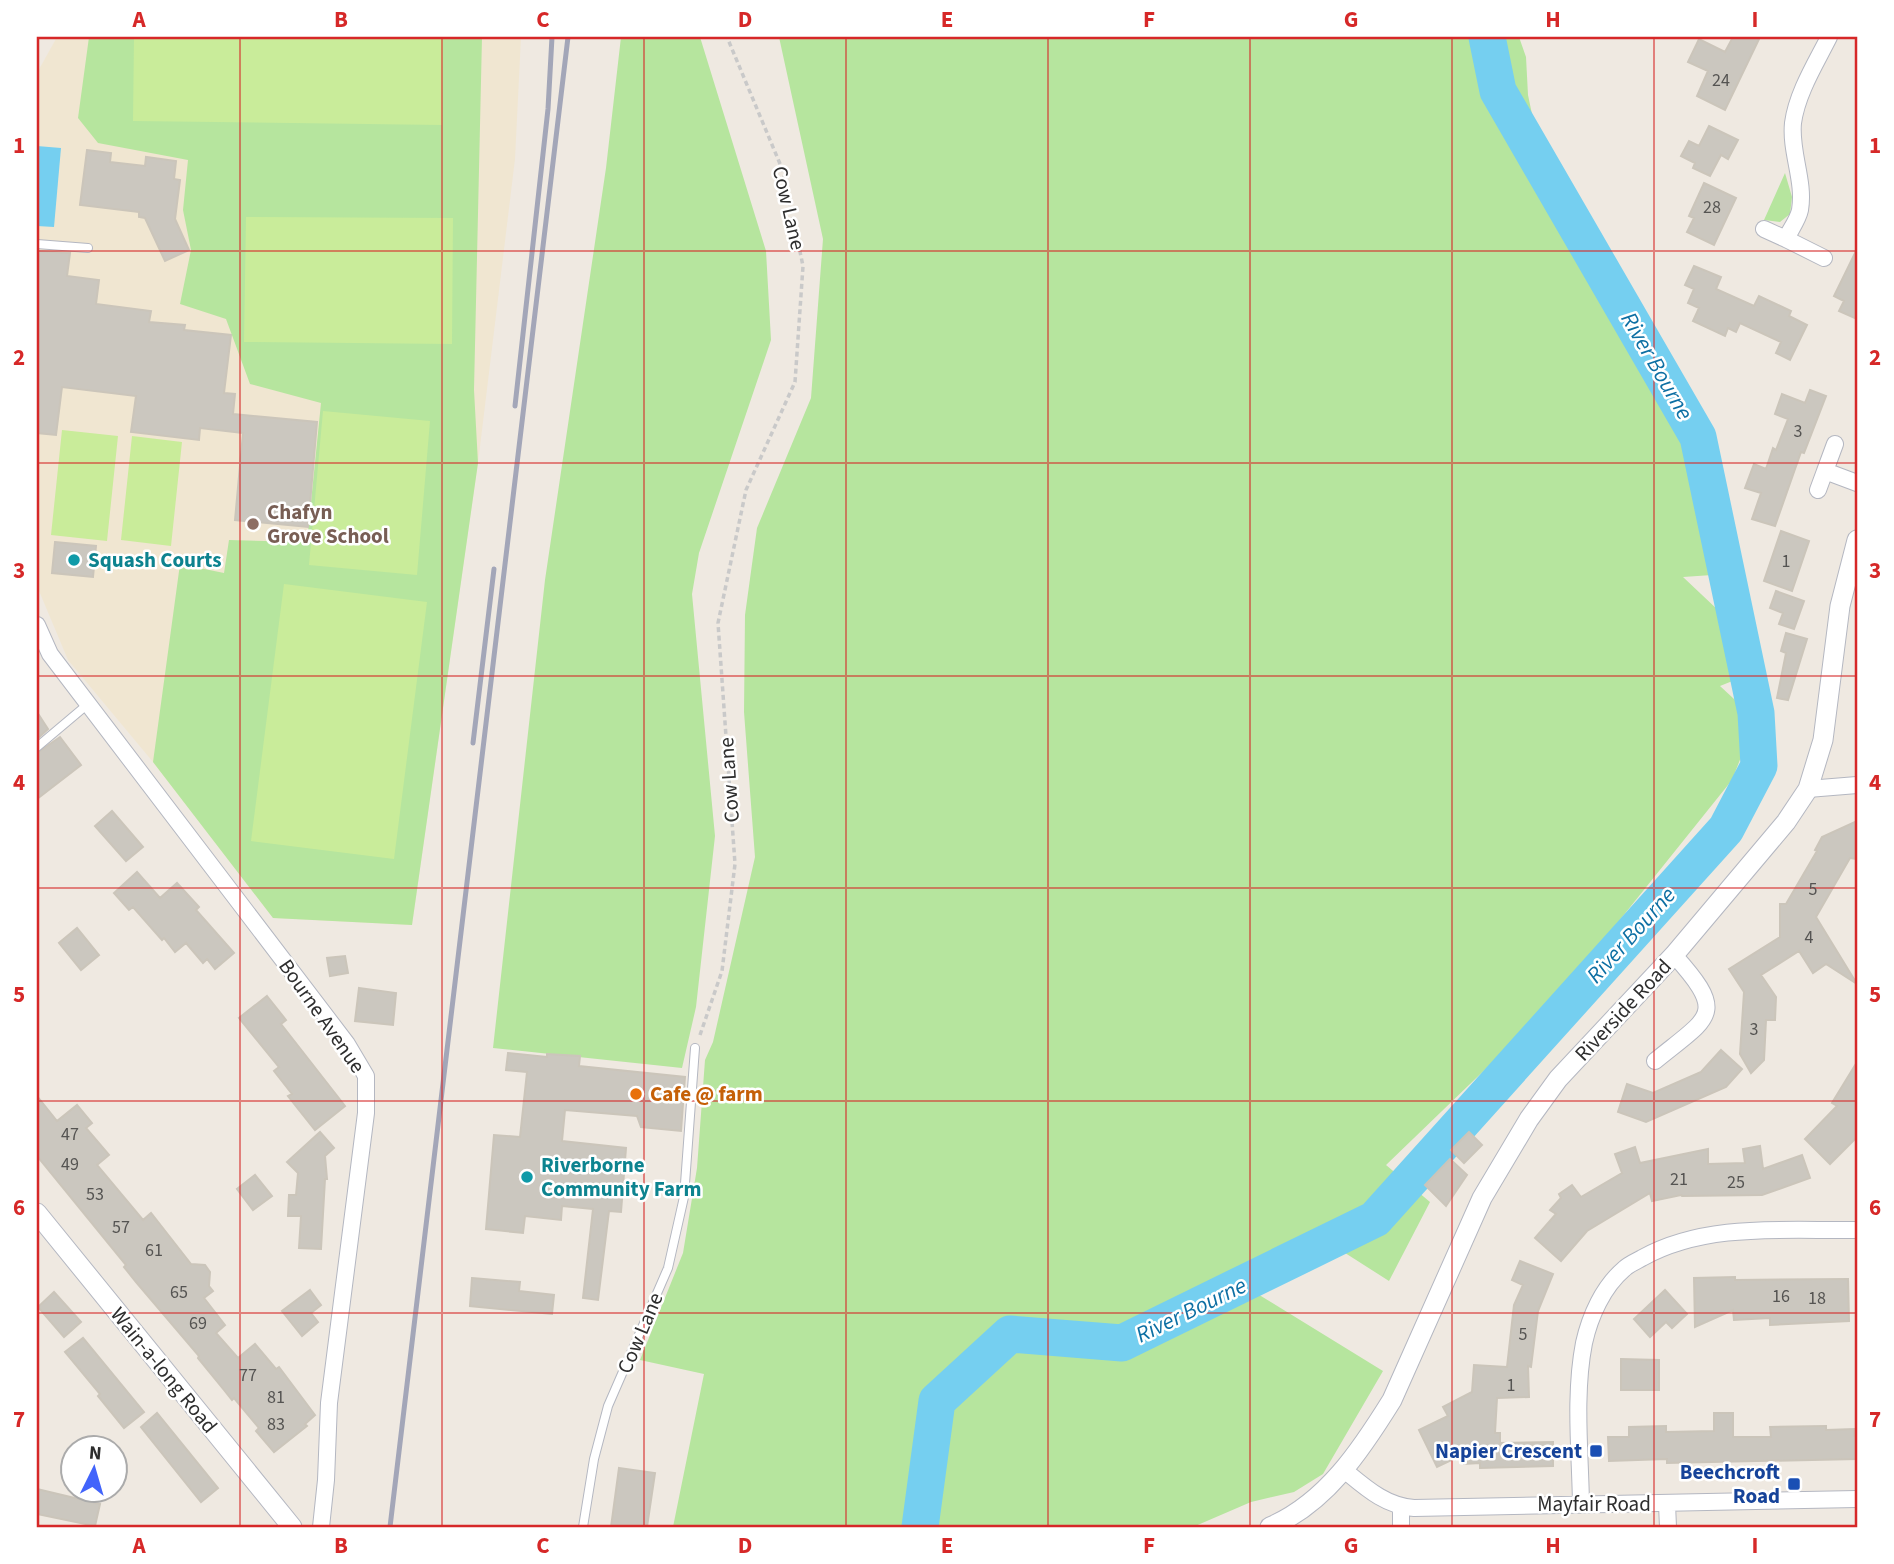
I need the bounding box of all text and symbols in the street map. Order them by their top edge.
text: A [131,3,146,36]
text: B [334,3,348,36]
text: C [536,3,550,36]
text: D [738,3,752,36]
text: E [941,3,953,36]
text: F [1143,3,1155,36]
text: G [1344,3,1358,36]
text: H [1545,3,1561,36]
text: I [1752,3,1758,36]
house number: 24 [1712,68,1730,93]
text: 1 [13,129,25,162]
text: 1 [1869,129,1881,162]
street label: Cow Lane [765,163,813,253]
house number: 28 [1703,195,1721,220]
water label: River Bourne [1613,306,1701,426]
text: 2 [13,341,25,374]
text: 2 [1869,341,1881,374]
house number: 3 [1794,419,1803,444]
place label: Chafyn Grove School [267,497,389,551]
marker: Chafyn Grove School [245,516,261,532]
place label: Squash Courts [88,545,222,575]
house number: 1 [1782,549,1790,574]
marker: Squash Courts [66,552,82,568]
text: 3 [13,554,25,587]
text: 3 [1869,554,1881,587]
street label: Cow Lane [711,736,747,824]
text: 4 [13,766,25,799]
text: 4 [1869,766,1881,799]
house number: 5 [1809,877,1818,902]
water label: River Bourne [1579,879,1683,991]
house number: 4 [1805,925,1814,950]
street label: Riverside Road [1568,952,1678,1068]
street label: Bourne Avenue [271,953,373,1079]
text: 5 [13,978,25,1011]
text: 5 [1869,978,1881,1011]
house number: 3 [1750,1017,1759,1042]
place label: Cafe @ farm [650,1079,763,1109]
marker: Cafe @ farm [628,1086,644,1102]
house number: 47 [61,1122,79,1147]
place label: Riverborne Community Farm [541,1150,701,1204]
house number: 49 [61,1152,79,1177]
house number: 21 [1670,1167,1688,1192]
marker: Riverborne Community Farm [519,1169,535,1185]
house number: 25 [1727,1170,1745,1195]
house number: 53 [86,1182,104,1207]
text: 6 [13,1191,25,1224]
text: 6 [1869,1191,1881,1224]
house number: 57 [112,1215,130,1240]
house number: 61 [145,1238,163,1263]
water label: River Bourne [1130,1269,1252,1351]
house number: 65 [170,1280,188,1305]
house number: 16 [1772,1284,1790,1309]
house number: 18 [1808,1286,1826,1311]
street label: Cow Lane [610,1288,670,1378]
street label: Wain-a-long Road [104,1300,224,1440]
house number: 69 [189,1311,207,1336]
house number: 5 [1519,1322,1528,1347]
house number: 77 [239,1363,257,1388]
house number: 1 [1507,1373,1515,1398]
house number: 81 [267,1385,285,1410]
text: 7 [13,1403,25,1436]
text: 7 [1869,1403,1881,1436]
house number: 83 [267,1412,285,1437]
north arrow [60,1434,130,1504]
place label: Napier Crescent [1435,1436,1582,1466]
text: N [88,1440,103,1468]
marker: Napier Crescent [1588,1443,1604,1459]
place label: Beechcroft Road [1680,1457,1781,1511]
marker: Beechcroft Road [1786,1476,1802,1492]
street label: Mayfair Road [1537,1489,1651,1519]
text: A [131,1529,146,1562]
text: B [334,1529,348,1562]
text: C [536,1529,550,1562]
text: D [738,1529,752,1562]
text: E [941,1529,953,1562]
text: F [1143,1529,1155,1562]
text: G [1344,1529,1358,1562]
text: H [1545,1529,1561,1562]
text: I [1752,1529,1758,1562]

